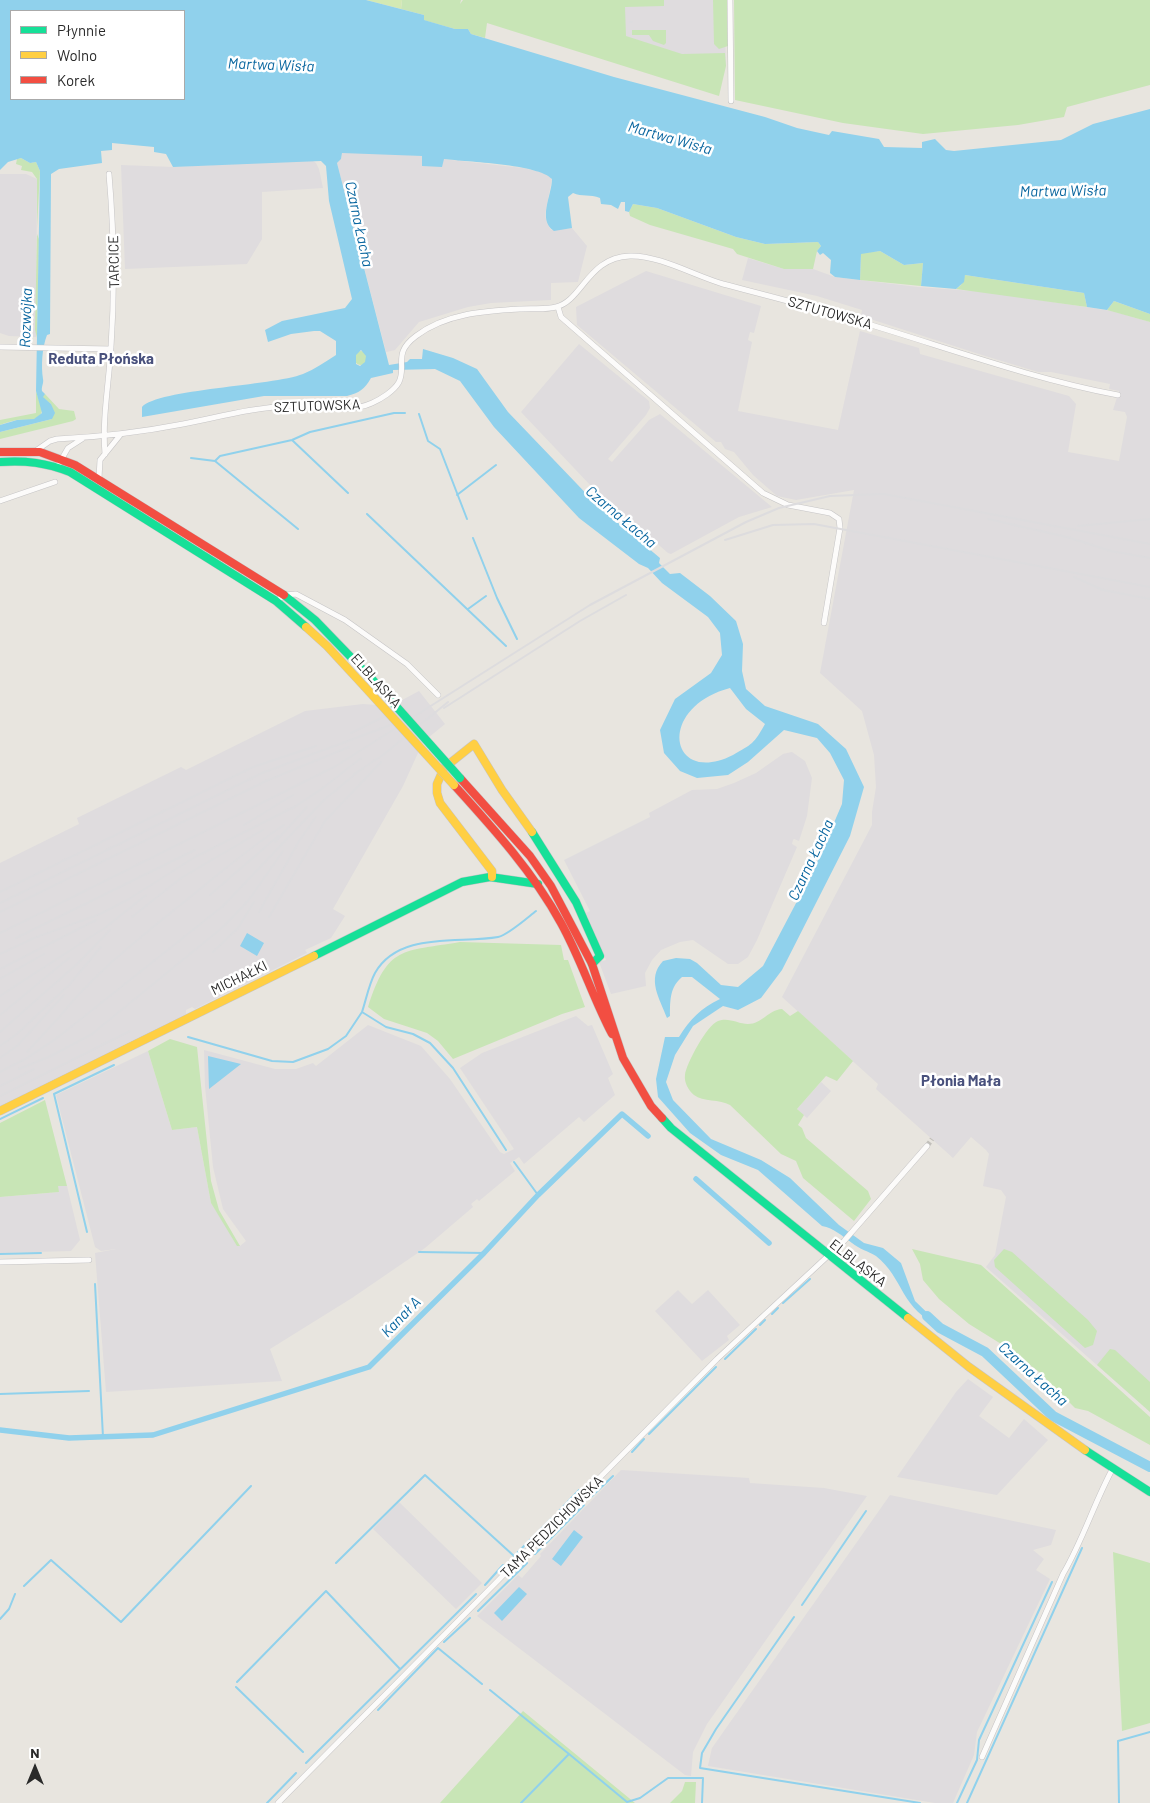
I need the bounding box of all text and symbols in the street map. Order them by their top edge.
legend [10,10,185,100]
text: Płynnie [57,21,106,39]
text: Wolno [57,46,97,64]
water label: Martwa Wisła [227,54,315,76]
text: Korek [57,71,95,89]
water label: Martwa Wisła [626,117,714,159]
water label: Czarna Łacha [341,179,377,269]
water label: Martwa Wisła [1020,181,1106,201]
street label: TARCICE [105,235,123,289]
water label: Rozwójka [16,288,36,348]
street label: SZTUTOWSKA [786,293,874,333]
district label: Reduta Płońska [48,350,154,368]
street label: SZTUTOWSKA [273,396,361,416]
water label: Czarna Łacha [582,482,660,552]
street label: ELBLĄSKA [347,650,405,712]
water label: Czarna Łacha [784,817,838,903]
street label: MICHAŁKI [208,957,270,999]
district label: Płonia Mała [921,1072,1001,1090]
street label: ELBLĄSKA [826,1236,890,1290]
water label: Kanał A [377,1293,425,1341]
water label: Czarna Łacha [995,1338,1071,1410]
street label: TAMA PĘDZICHOWSKA [497,1472,607,1582]
north arrow [10,1743,60,1793]
text: N [30,1744,40,1761]

